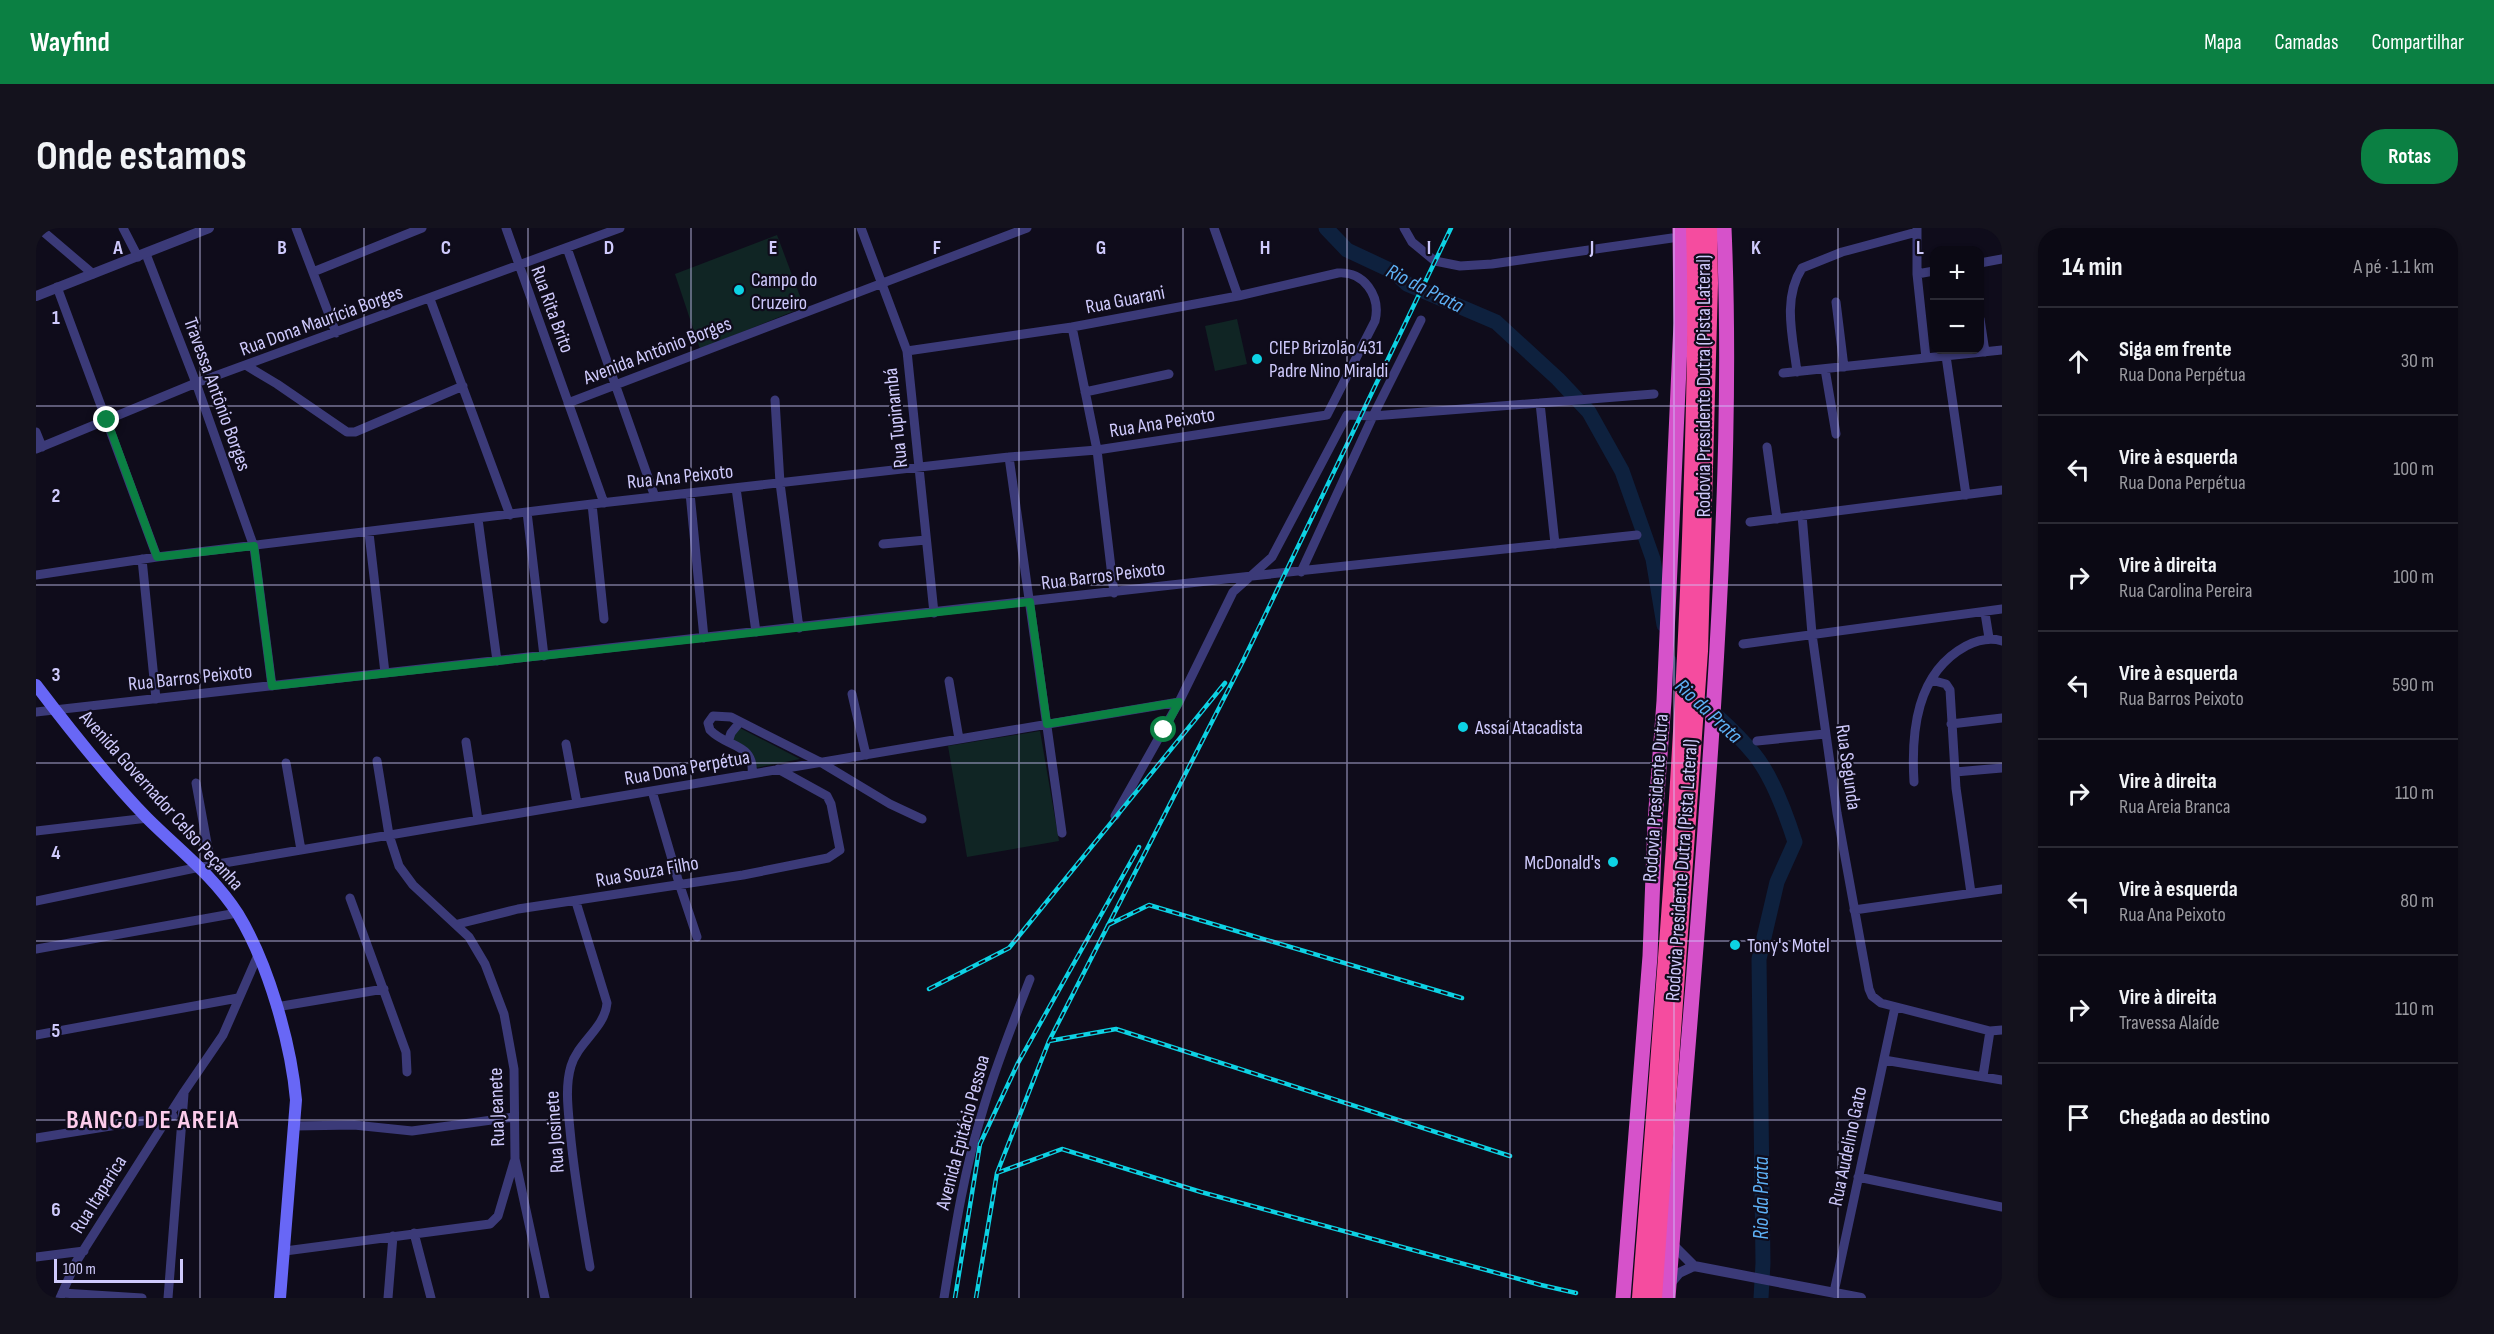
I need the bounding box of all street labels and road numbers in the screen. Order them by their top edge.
street label: Rodovia Presidente Dutra (Pista Lateral) [1692,255,1716,517]
street label: Rua Rita Brito [525,263,579,356]
street label: Rua Dona Maurícia Borges [237,280,406,362]
street label: Rua Guarani [1084,281,1167,319]
street label: Avenida Antônio Borges [579,312,735,391]
street label: Travessa Antônio Borges [178,314,256,474]
street label: Rua Tupinambá [879,367,913,469]
street label: Rua Ana Peixoto [1108,403,1217,443]
street label: Rua Ana Peixoto [626,459,734,495]
street label: Rua Barros Peixoto [1040,556,1167,596]
street label: Rua Barros Peixoto [127,660,253,696]
street label: Avenida Governador Celso Peçanha [74,705,248,895]
street label: Rodovia Presidente Dutra [1638,713,1674,883]
street label: Rua Segunda [1830,723,1866,811]
street label: Rodovia Presidente Dutra (Pista Lateral) [1661,738,1703,1002]
street label: Rua Dona Perpétua [623,745,752,791]
street label: Rua Souza Filho [594,851,700,893]
street label: Avenida Epitácio Pessoa [931,1052,995,1213]
street label: Rua Jeanete [484,1067,510,1147]
street label: Rua Audelino Gato [1824,1084,1872,1208]
street label: Rua Josinete [540,1090,570,1174]
street label: Rua Itaparica [66,1151,132,1238]

